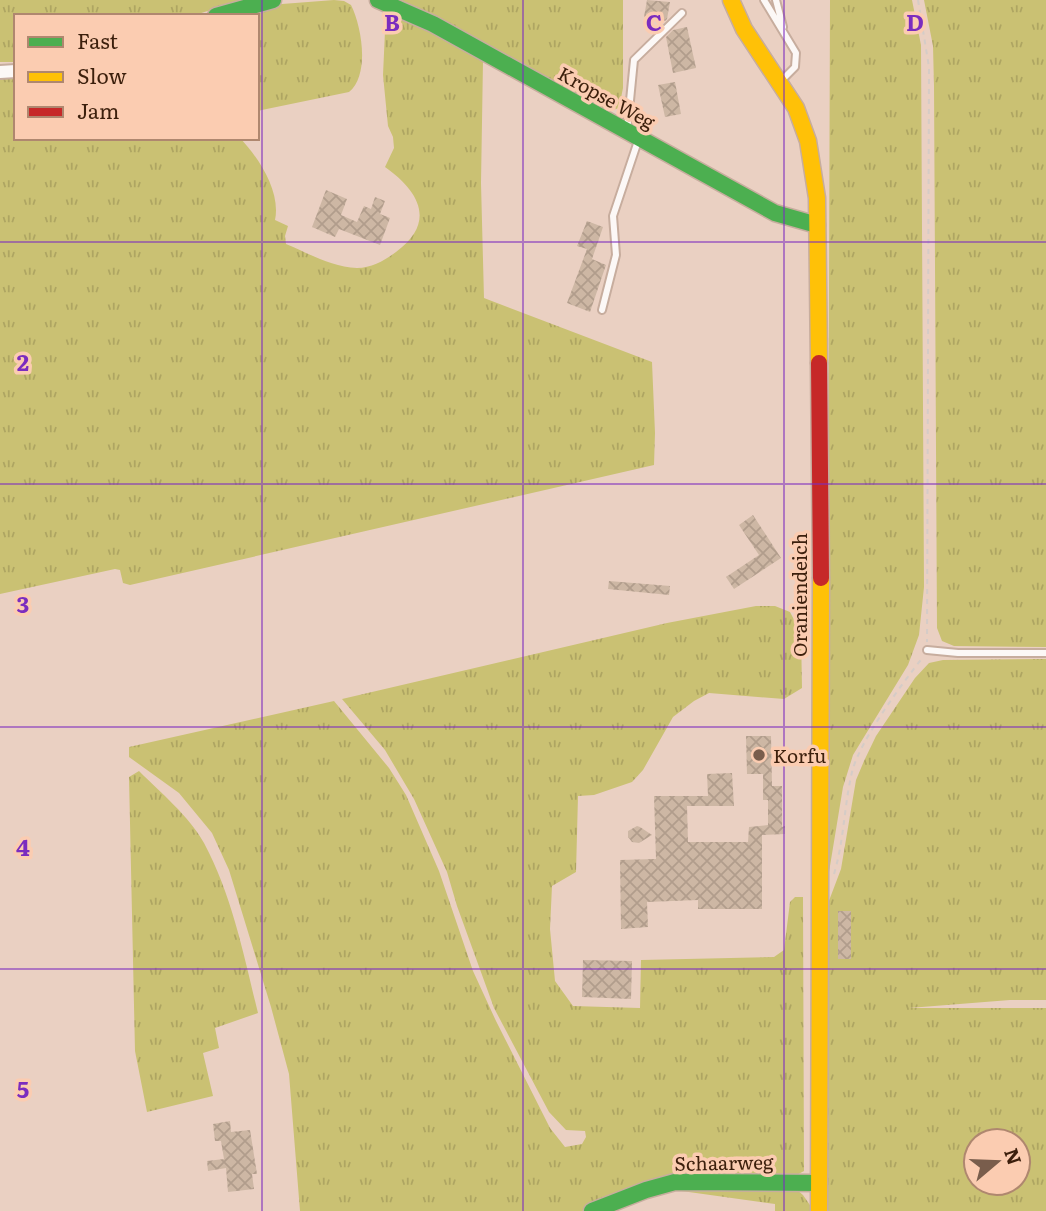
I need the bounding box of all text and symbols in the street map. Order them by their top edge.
text: B [384,4,400,38]
text: C [646,4,662,38]
text: D [906,4,924,38]
legend [14,14,259,140]
text: Fast [77,24,118,55]
text: Slow [77,59,127,90]
street label: Kropse Weg [553,59,661,135]
text: Jam [77,94,119,125]
text: 2 [17,344,29,378]
street label: Oraniendeich [785,533,813,657]
text: 3 [17,586,29,620]
place label: Korfu [773,741,826,769]
marker: Korfu [751,747,767,763]
text: 4 [16,829,30,863]
text: 5 [17,1071,29,1105]
north arrow [962,1127,1032,1197]
text: N [998,1144,1030,1168]
street label: Schaarweg [674,1147,774,1177]

